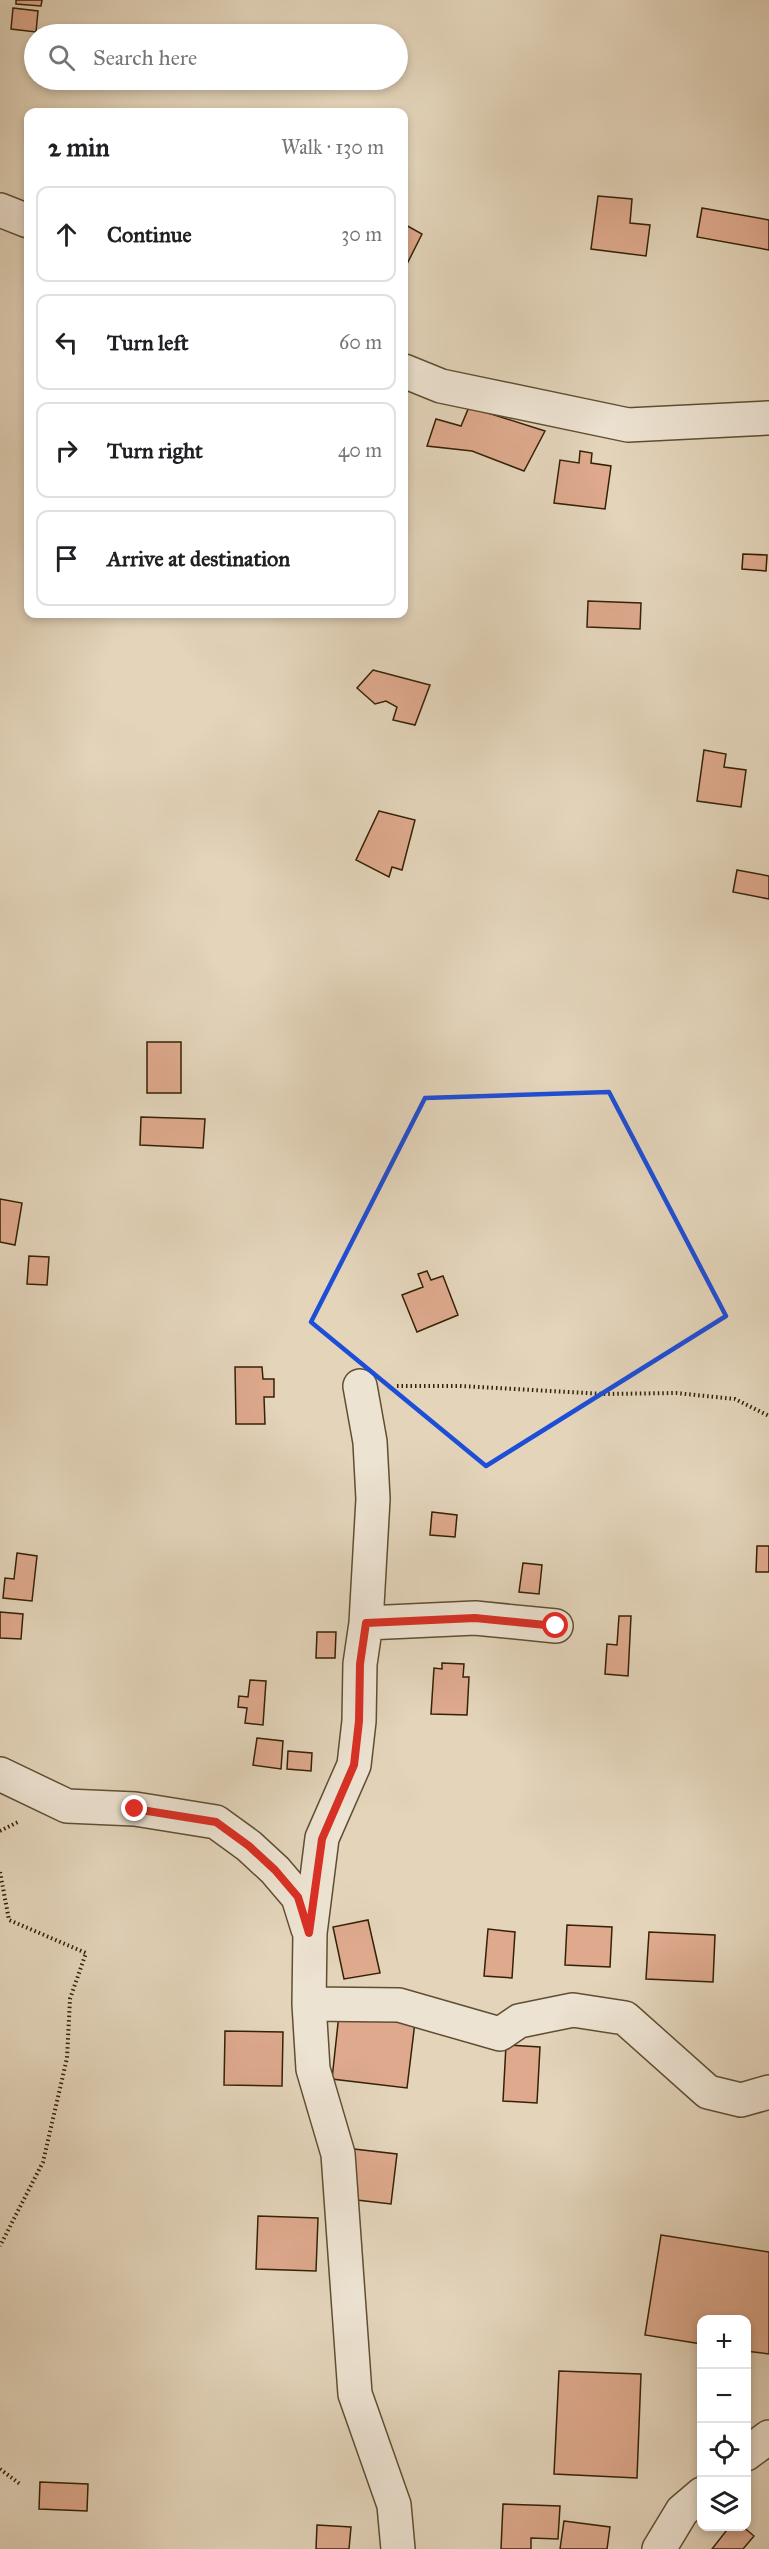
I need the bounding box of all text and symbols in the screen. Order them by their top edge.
search box [24,24,408,90]
icon: search [45,41,78,74]
text: Search here [93,44,197,71]
text: 2 min [48,131,109,163]
text: Walk · 130 m [281,135,384,159]
icon: ahead [50,218,83,251]
text: Continue [107,221,192,248]
text: 30 m [341,222,382,246]
icon: left [50,326,83,359]
text: Turn left [107,329,189,356]
text: 60 m [339,330,382,354]
icon: right [50,434,83,467]
text: Turn right [107,437,203,464]
text: 40 m [338,438,382,462]
icon: arrive [50,542,83,575]
text: Arrive at destination [107,545,290,572]
route start [542,1612,568,1638]
route end [121,1795,147,1821]
map controls [697,2315,751,2531]
button: + [697,2315,751,2369]
button: − [697,2369,751,2423]
button: locate [697,2423,751,2477]
button: layers [697,2477,751,2531]

